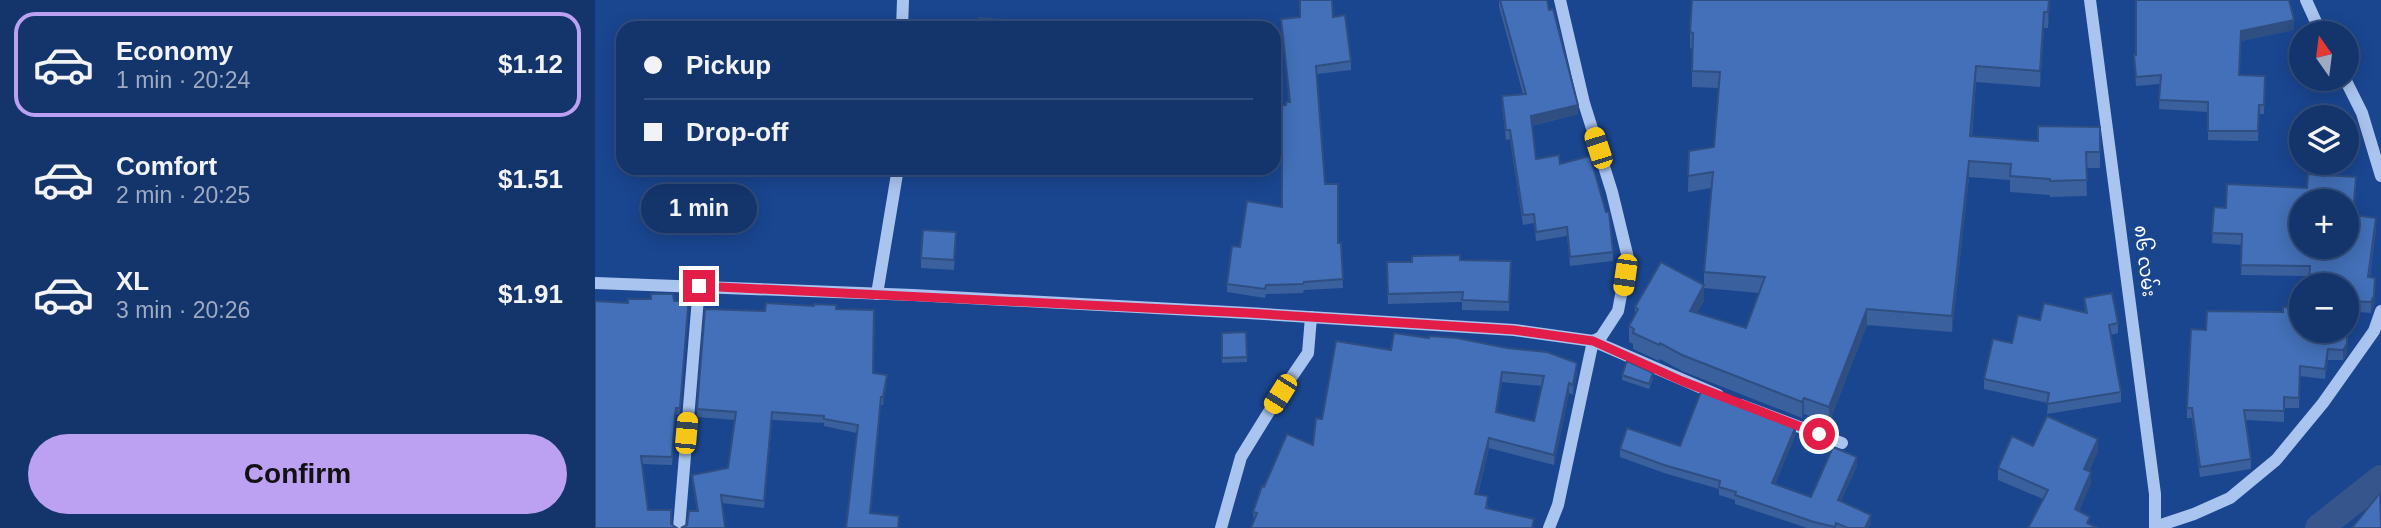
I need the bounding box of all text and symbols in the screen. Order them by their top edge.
north arrow [2289,21,2359,91]
map controls [2289,21,2359,343]
icon: car [32,33,95,96]
text: Economy [116,36,233,66]
text: $1.12 [498,49,563,79]
text: Pickup [686,50,771,80]
text: 1 min · 20:24 [116,67,250,93]
button: layers [2289,105,2359,175]
text: Drop-off [686,117,789,147]
car [1582,125,1615,171]
icon: car [32,148,95,211]
text: Comfort [116,151,217,181]
text: $1.51 [498,164,563,194]
text: 2 min · 20:25 [116,182,250,208]
callout: 1 min [641,184,757,233]
button: + [2289,189,2359,259]
text: 1 min [669,195,729,221]
street label: ၈၆ လမ်း [2130,223,2164,298]
car [1612,253,1639,297]
icon: car [32,263,95,326]
text: XL [116,266,149,296]
route end [683,270,715,302]
button: − [2289,273,2359,343]
text: $1.91 [498,279,563,309]
text: 3 min · 20:26 [116,297,250,323]
car [1260,371,1301,417]
car [674,411,699,455]
route start [1803,418,1835,450]
button: Confirm [28,434,567,514]

